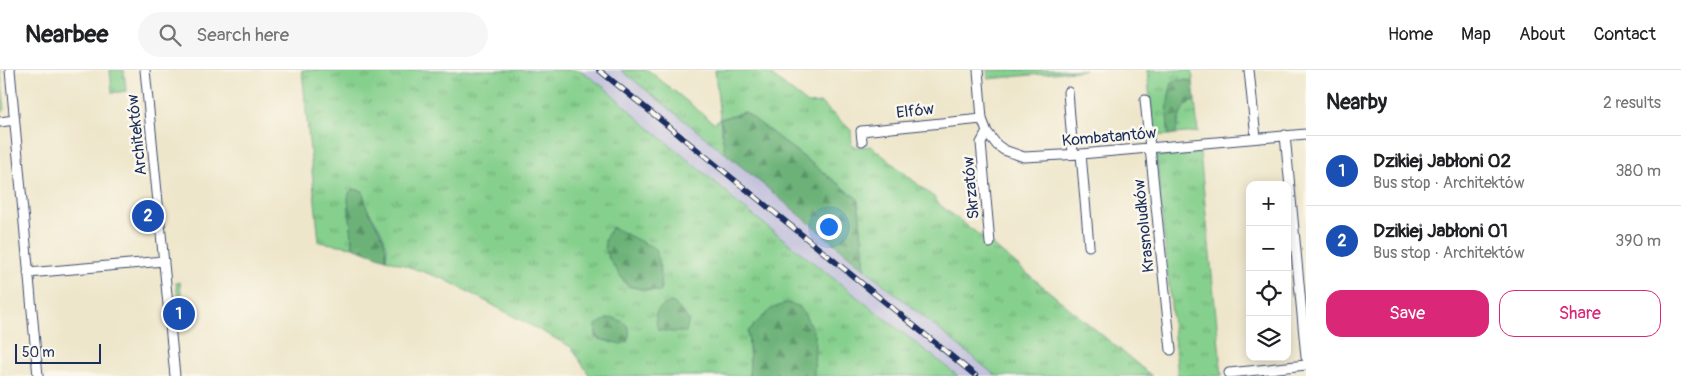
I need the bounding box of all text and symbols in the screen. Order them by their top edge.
search box [138,12,488,57]
text: Nearbee [25,20,108,49]
icon: search [156,21,184,49]
text: Search here [196,23,289,47]
text: Home [1388,23,1433,46]
text: Map [1461,23,1491,46]
text: About [1519,23,1565,46]
text: Contact [1593,23,1656,46]
text: Nearby [1326,89,1387,116]
street label: Architektów [123,93,151,177]
text: 2 results [1603,93,1661,113]
street label: Elfów [895,99,935,123]
street label: Kombatantów [1061,123,1158,151]
text: Dzikiej Jabłoni 02 [1373,149,1511,173]
street label: Skrzatów [958,155,984,220]
text: 1 [1339,161,1345,181]
text: 380 m [1615,161,1661,181]
text: Bus stop · Architektów [1373,173,1525,193]
street label: Krasnoludków [1129,178,1159,274]
map controls [1246,181,1291,361]
button: + [1246,181,1291,226]
pin: 2 [132,197,164,235]
your location [816,214,842,240]
text: Dzikiej Jabłoni 01 [1373,219,1508,243]
button: − [1246,226,1291,271]
text: 2 [1338,231,1346,251]
text: 390 m [1615,231,1661,251]
text: Bus stop · Architektów [1373,243,1525,263]
button: locate [1246,271,1291,316]
button: Save [1326,290,1489,337]
button: Share [1499,290,1661,337]
pin: 1 [163,295,195,333]
button: layers [1246,316,1291,361]
scale bar [15,341,101,364]
text: 50 m [22,344,55,361]

